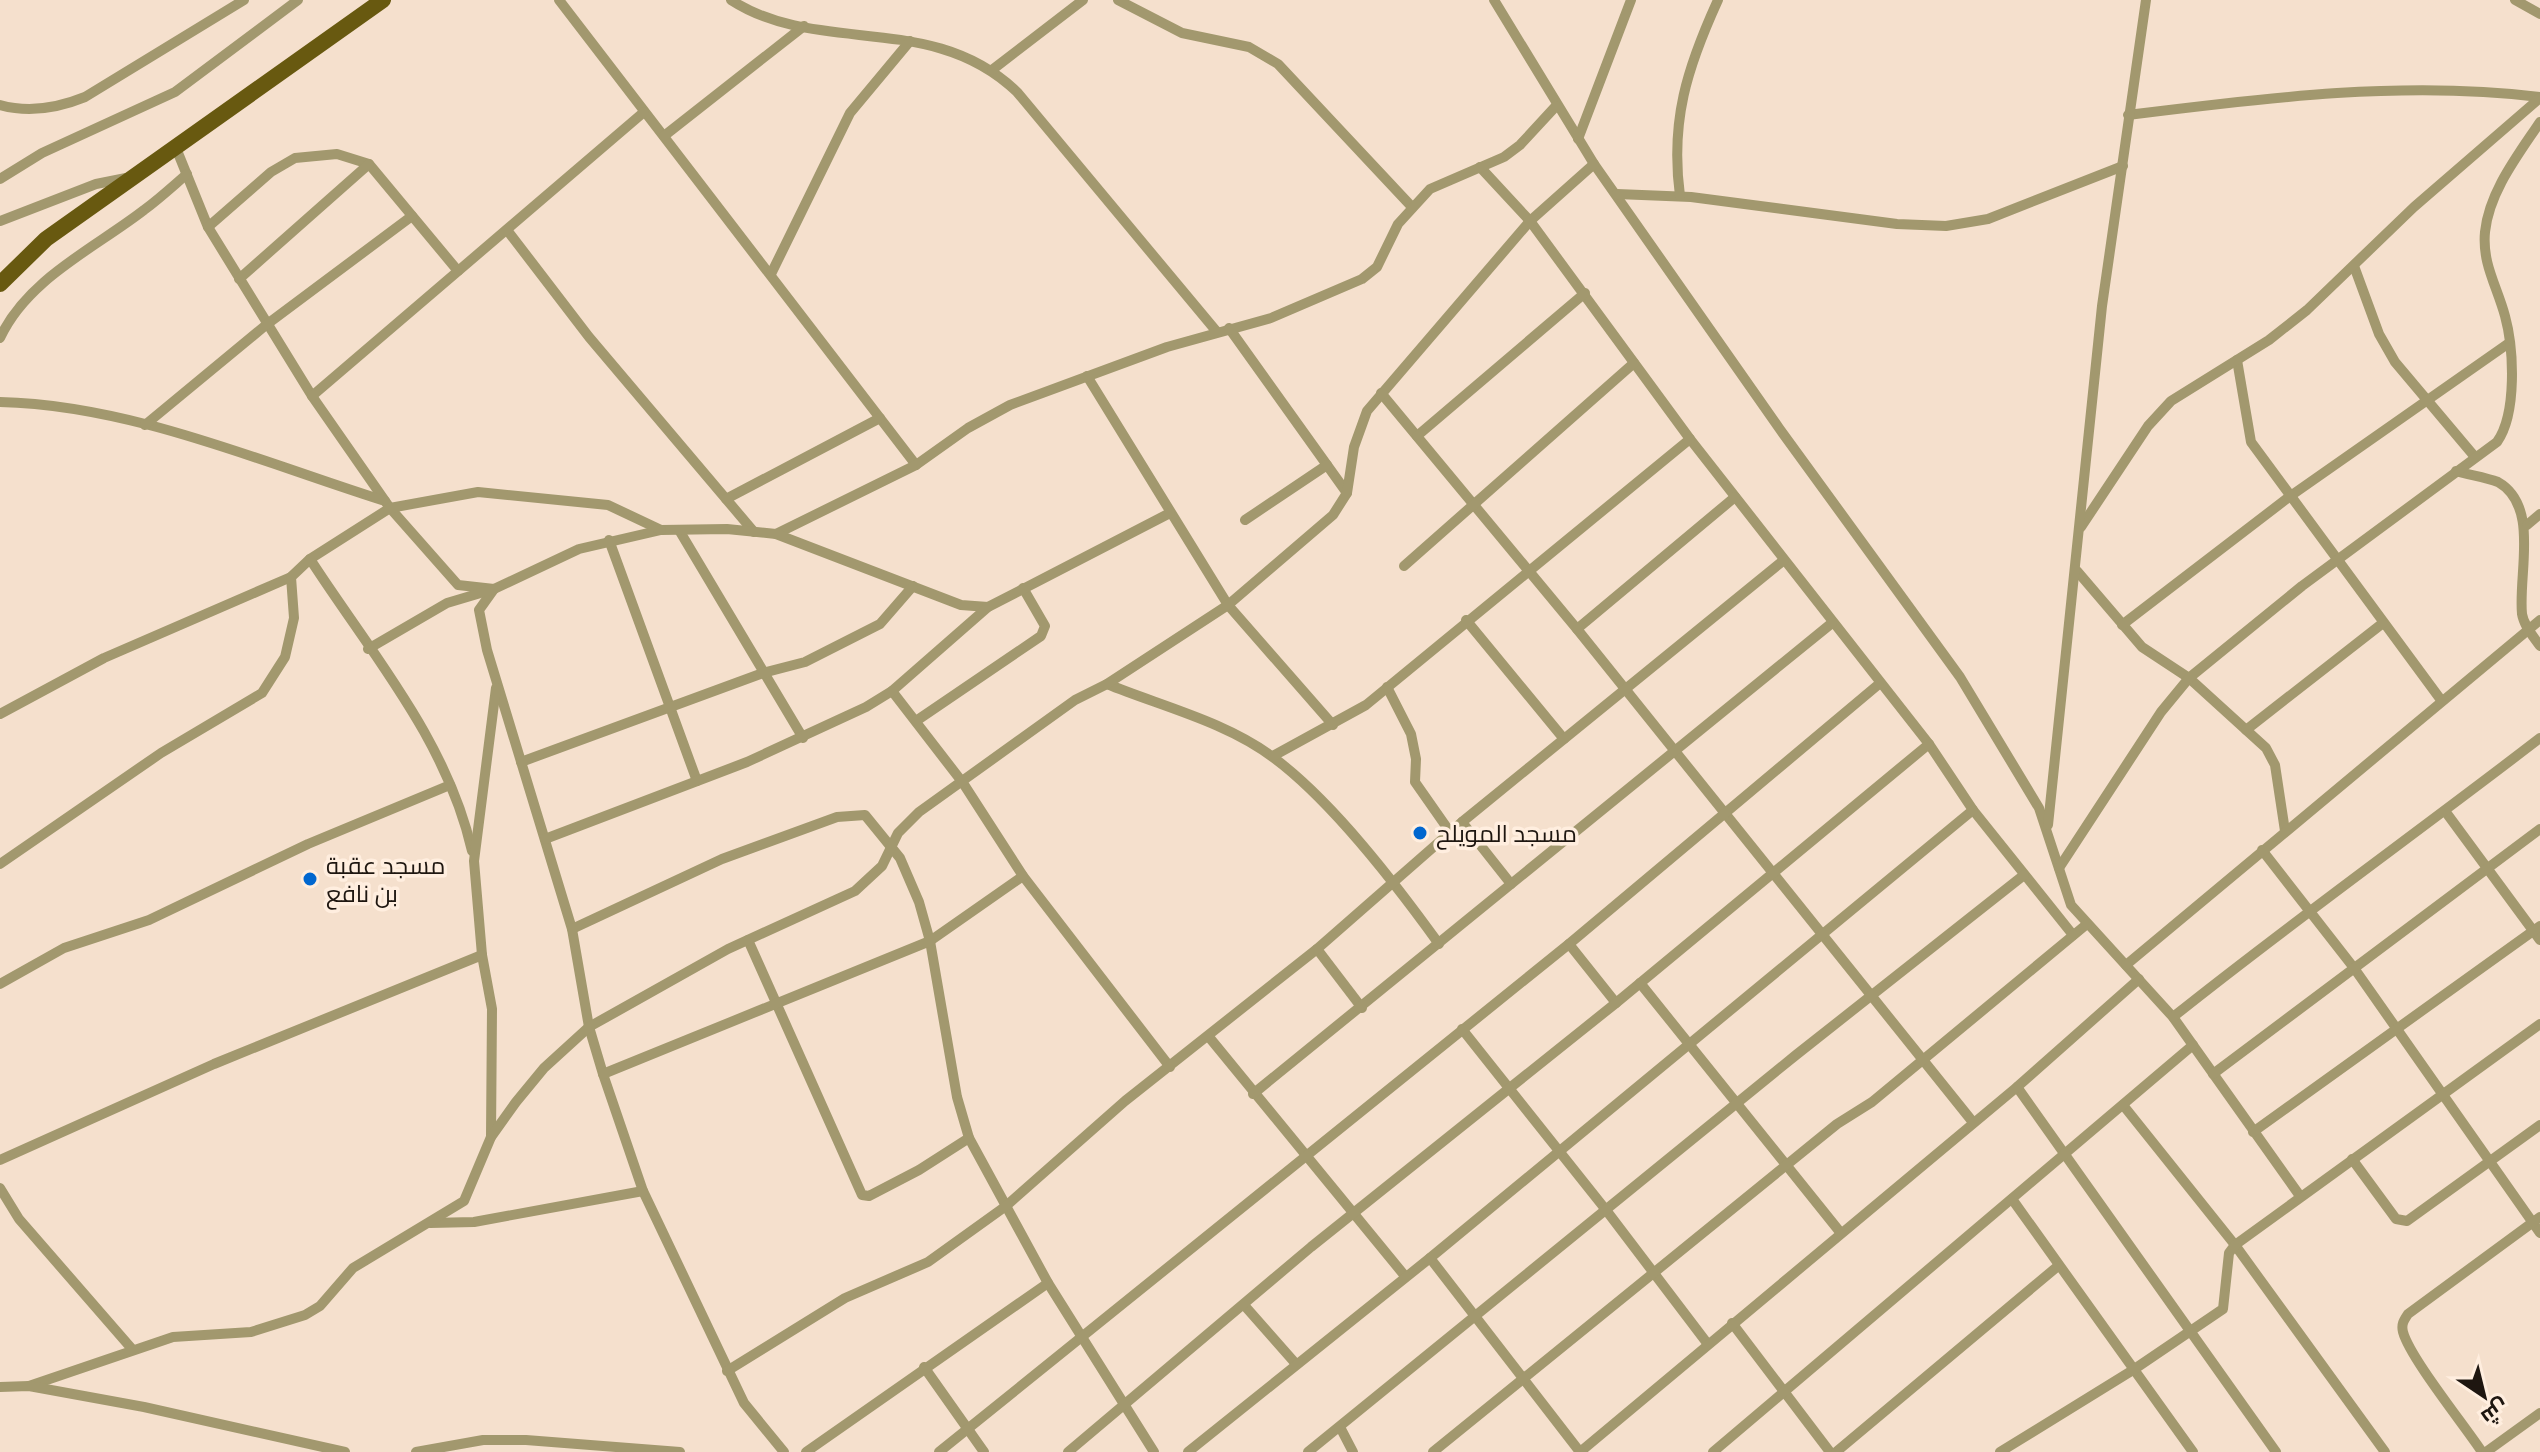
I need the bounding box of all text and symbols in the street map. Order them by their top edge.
place label: مسجد المويلح [1436,817,1577,850]
marker: مسجد المويلح [1411,824,1429,842]
place label: مسجد عقبة بن نافع [326,849,445,910]
marker: مسجد عقبة بن نافع [301,870,319,888]
north arrow [2444,1356,2524,1436]
text: ش [2475,1392,2516,1433]

